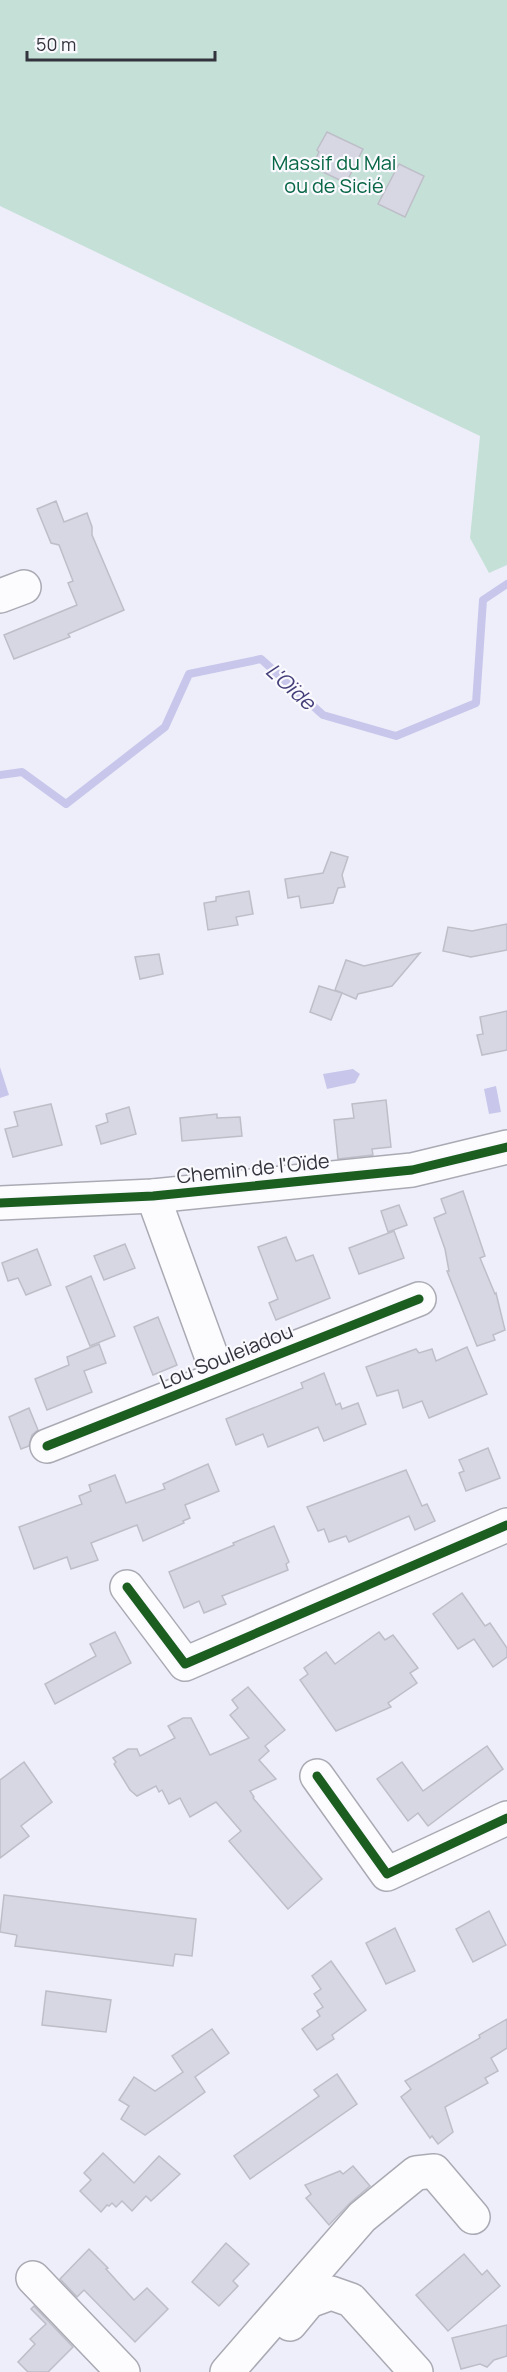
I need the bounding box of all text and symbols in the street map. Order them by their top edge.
scale bar [27,24,214,62]
text: 50 m [36,32,76,56]
park label: Massif du Mai ou de Sicié [272,149,397,199]
water label: L'Oïde [260,656,323,717]
street label: Chemin de l'Oïde [175,1147,331,1189]
street label: Lou Souleiadou [155,1317,297,1395]

